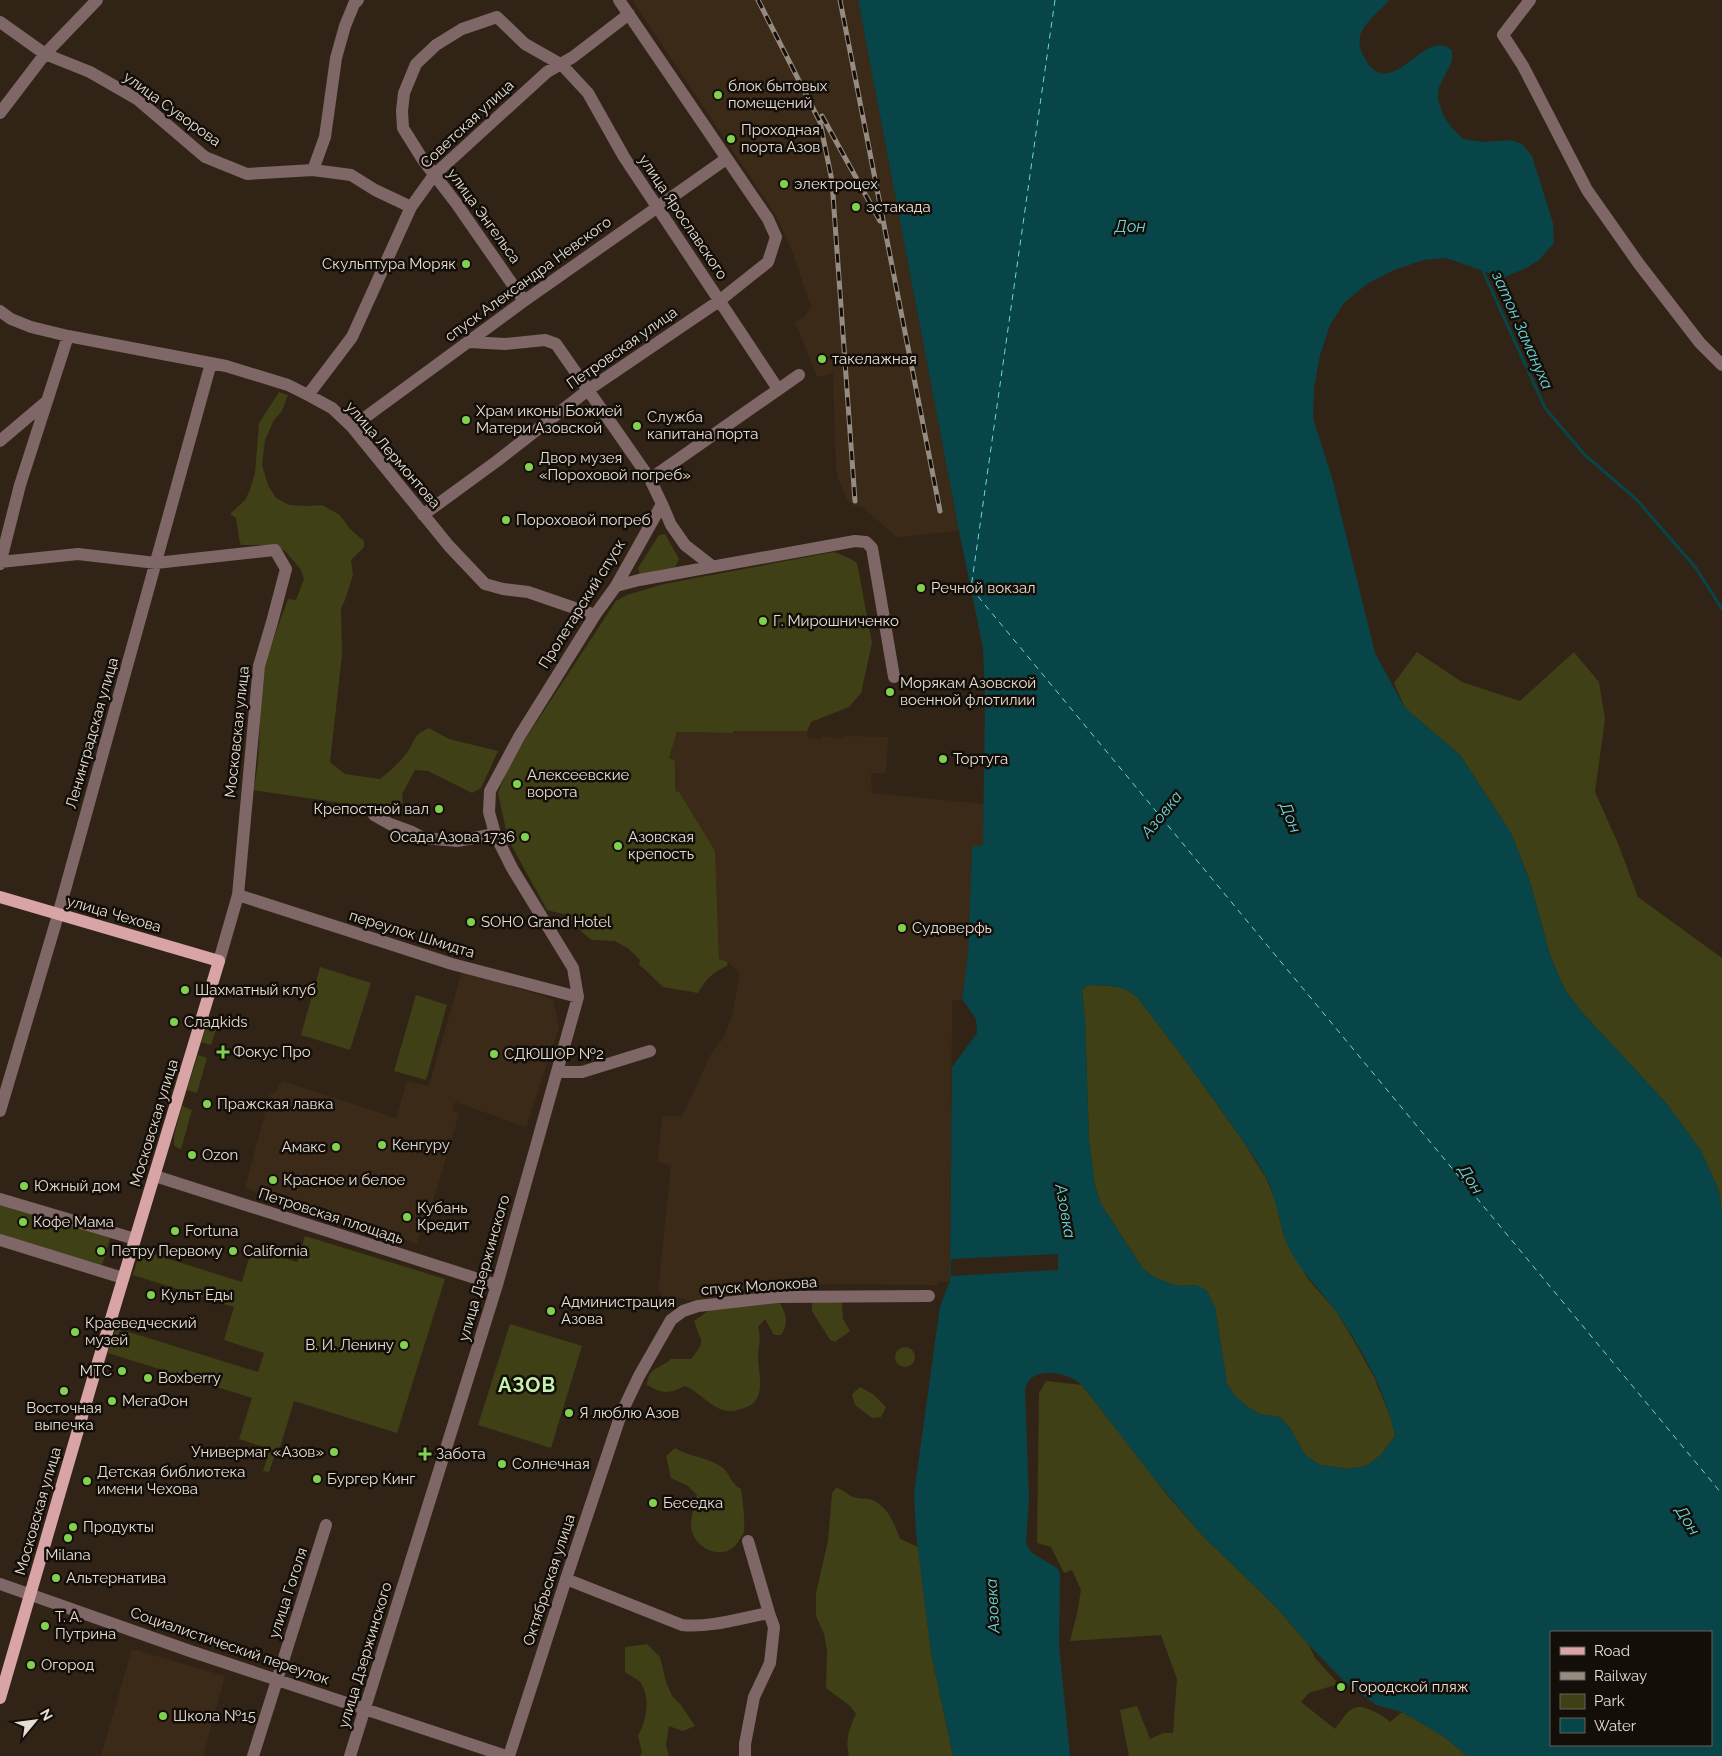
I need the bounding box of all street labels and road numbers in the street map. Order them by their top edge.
street label: улица Суворова [120,68,224,150]
street label: Советская улица [417,76,517,172]
street label: улица Ярославского [635,151,731,283]
street label: улица Энгельса [444,165,524,267]
street label: спуск Александра Невского [441,213,615,345]
street label: Петровская улица [563,303,681,393]
street label: улица Лермонтова [342,398,444,512]
street label: Пролетарский спуск [535,536,629,672]
street label: Ленинградская улица [62,655,122,811]
street label: Московская улица [221,665,253,799]
street label: улица Чехова [65,892,163,936]
street label: переулок Шмидта [347,906,477,962]
street label: Московская улица [126,1057,182,1189]
street label: Петровская площадь [256,1184,406,1248]
street label: улица Дзержинского [454,1193,514,1343]
street label: спуск Молокова [700,1273,818,1299]
street label: Московская улица [11,1445,65,1577]
street label: Октябрьская улица [519,1512,579,1648]
street label: улица Гоголя [265,1545,311,1641]
street label: улица Дзержинского [334,1580,396,1730]
street label: Социалистический переулок [128,1603,332,1689]

